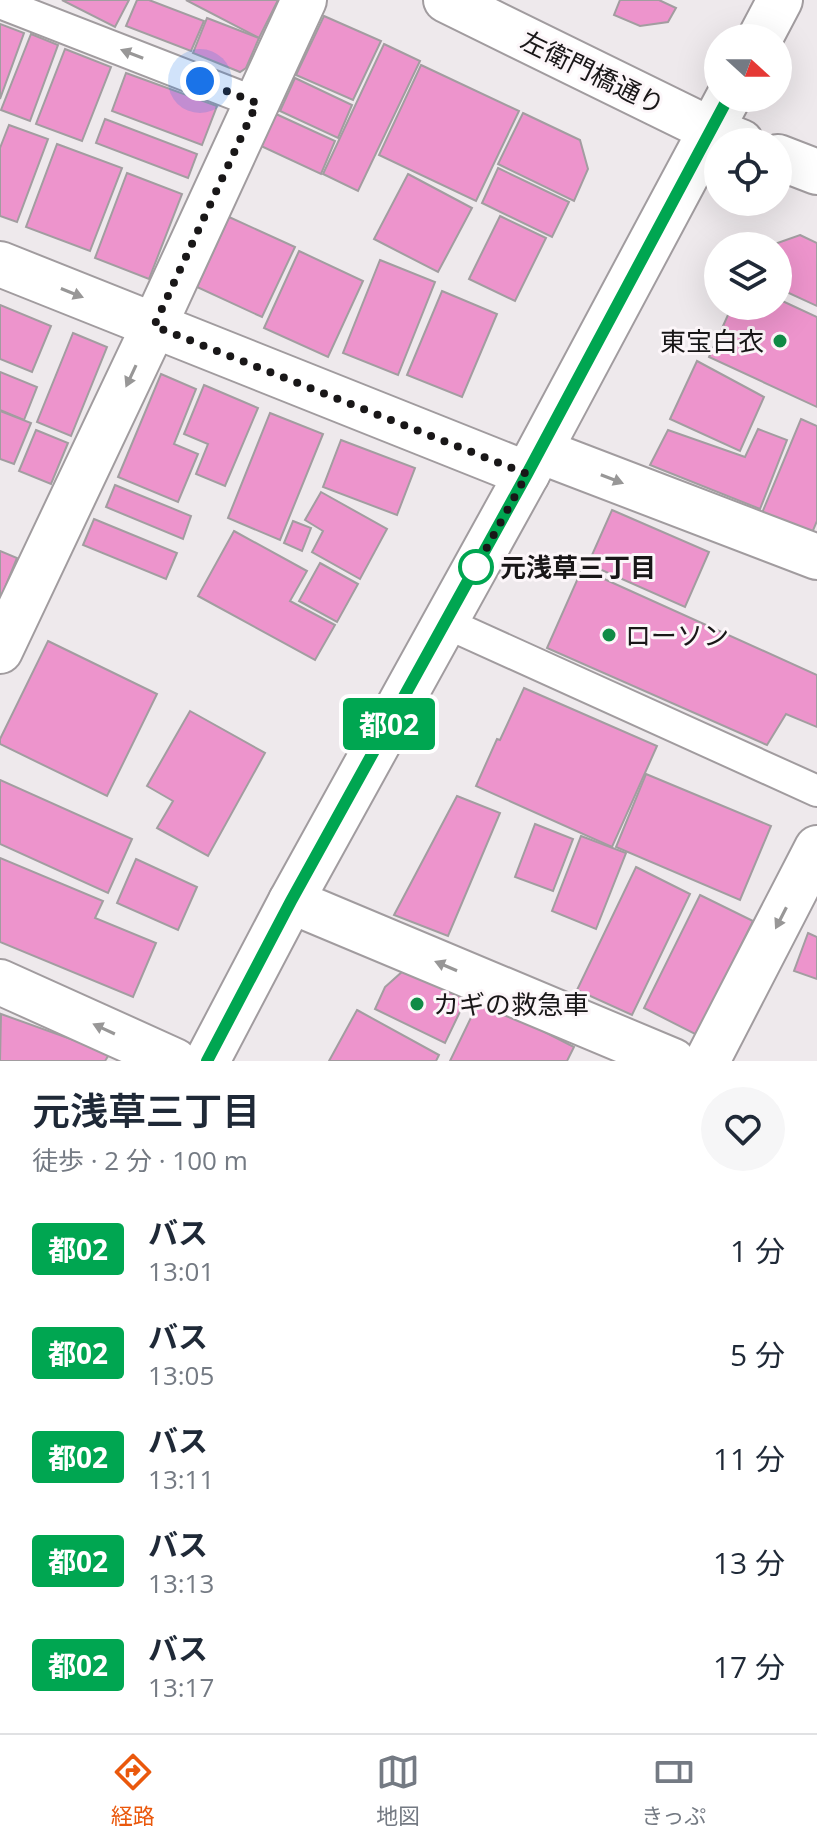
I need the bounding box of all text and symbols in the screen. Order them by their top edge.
street label: 左衛門橋通り [515,22,671,122]
north arrow [704,24,792,112]
map controls [704,24,792,320]
one-way arrow [120,47,144,60]
your location [180,61,220,101]
button: locate [704,128,792,216]
button: layers [704,232,792,320]
one-way arrow [60,287,84,300]
place label: 東宝白衣 [660,323,764,359]
marker: 東宝白衣 [771,332,789,350]
one-way arrow [124,364,138,387]
one-way arrow [600,473,624,486]
place label: 元浅草三丁目 [500,549,656,585]
marker: 元浅草三丁目 [459,550,493,584]
place label: ローソン [625,617,729,653]
marker: ローソン [600,626,618,644]
line badge: 都02 [343,698,435,750]
text: 都02 [359,705,419,743]
one-way arrow [775,906,788,929]
one-way arrow [434,959,458,972]
place label: カギの救急車 [433,986,589,1022]
marker: カギの救急車 [408,995,426,1013]
one-way arrow [92,1022,115,1036]
text: 元浅草三丁目 [32,1084,260,1136]
button: heart [701,1087,785,1171]
text: 徒歩 · 2 分 · 100 m [32,1142,248,1178]
text: バス [148,1212,208,1253]
text: 都02 [48,1230,108,1268]
text: 1 分 [730,1230,785,1271]
text: 13:01 [148,1253,214,1289]
text: バス [148,1316,208,1357]
text: 都02 [48,1334,108,1372]
text: 5 分 [730,1334,785,1375]
text: 13:05 [148,1357,214,1393]
text: バス [148,1420,208,1461]
text: 都02 [48,1438,108,1476]
text: 11 分 [713,1438,785,1479]
text: 13:11 [148,1461,214,1497]
text: バス [148,1524,208,1565]
text: 都02 [48,1542,108,1580]
text: 13 分 [713,1542,785,1583]
text: 13:13 [148,1565,214,1601]
text: バス [148,1628,208,1669]
text: 都02 [48,1646,108,1684]
text: 17 分 [713,1646,785,1687]
text: 13:17 [148,1669,214,1705]
tab: 経路 [111,1750,155,1830]
tab: 地図 [376,1750,420,1830]
tab: きっぷ [641,1750,706,1830]

